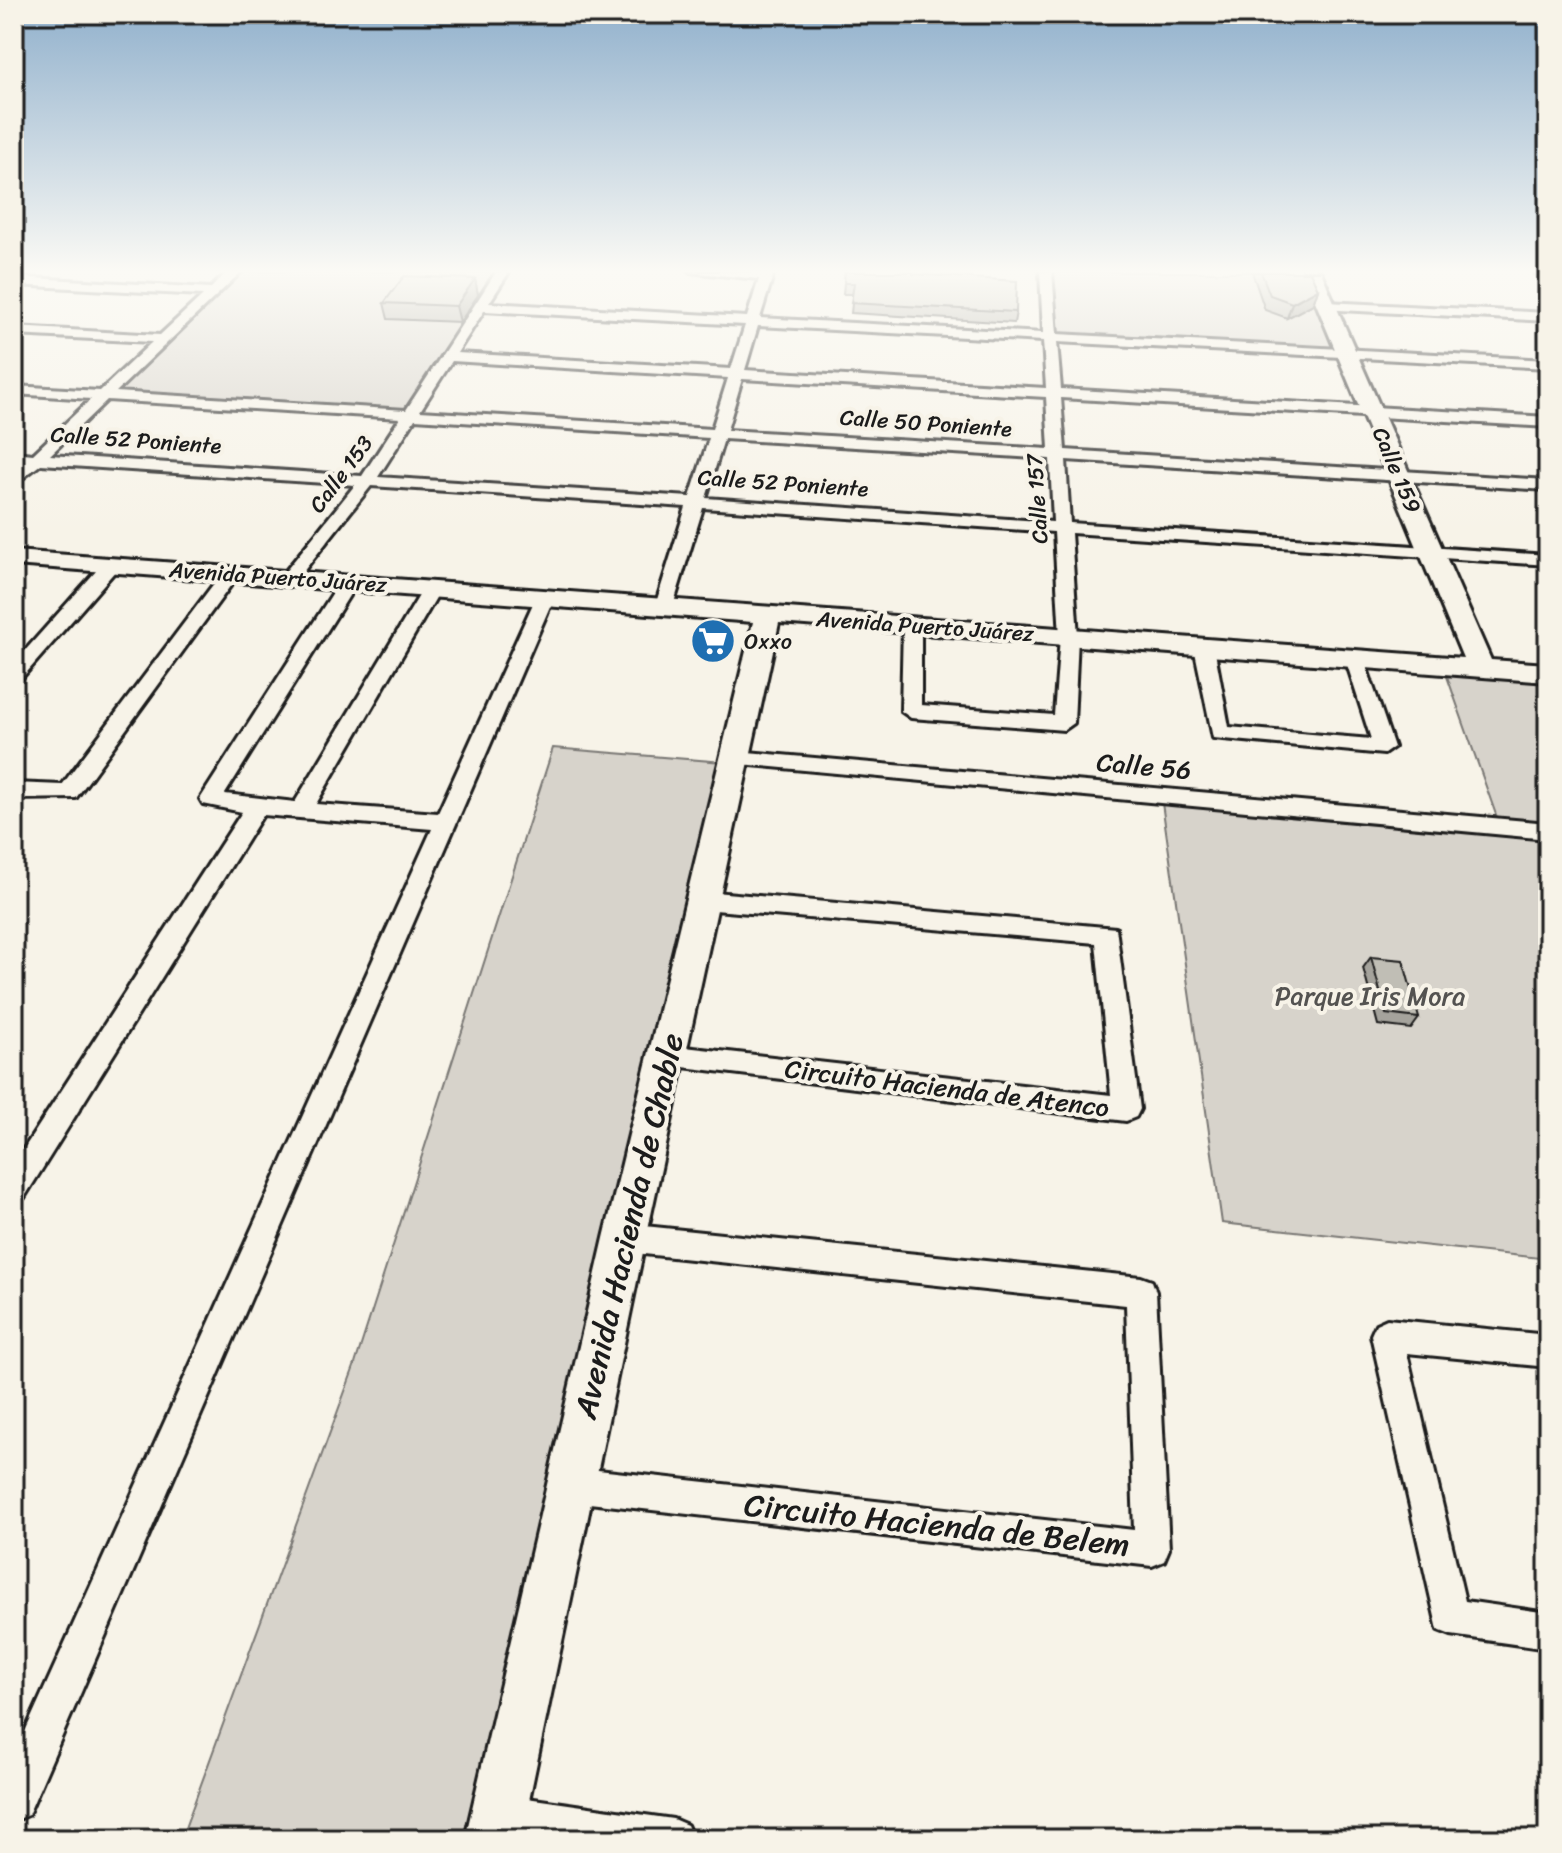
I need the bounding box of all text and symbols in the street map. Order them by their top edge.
street label: Calle 50 Poniente [839,398,1014,448]
street label: Calle 52 Poniente [49,415,223,465]
street label: Calle 159 [1361,421,1433,519]
street label: Calle 153 [299,427,383,521]
street label: Calle 157 [1014,451,1060,545]
street label: Calle 52 Poniente [696,458,870,508]
street label: Avenida Puerto Juárez [167,550,389,604]
street label: Avenida Puerto Juárez [814,599,1036,653]
supermarket icon: Oxxo [689,617,737,665]
place label: Oxxo [744,622,792,661]
street label: Calle 56 [1095,739,1193,793]
park label: Parque Iris Mora [1275,973,1465,1019]
street label: Avenida Hacienda de Chable [557,1028,701,1425]
street label: Circuito Hacienda de Atenco [782,1045,1112,1131]
street label: Circuito Hacienda de Belem [741,1476,1133,1574]

